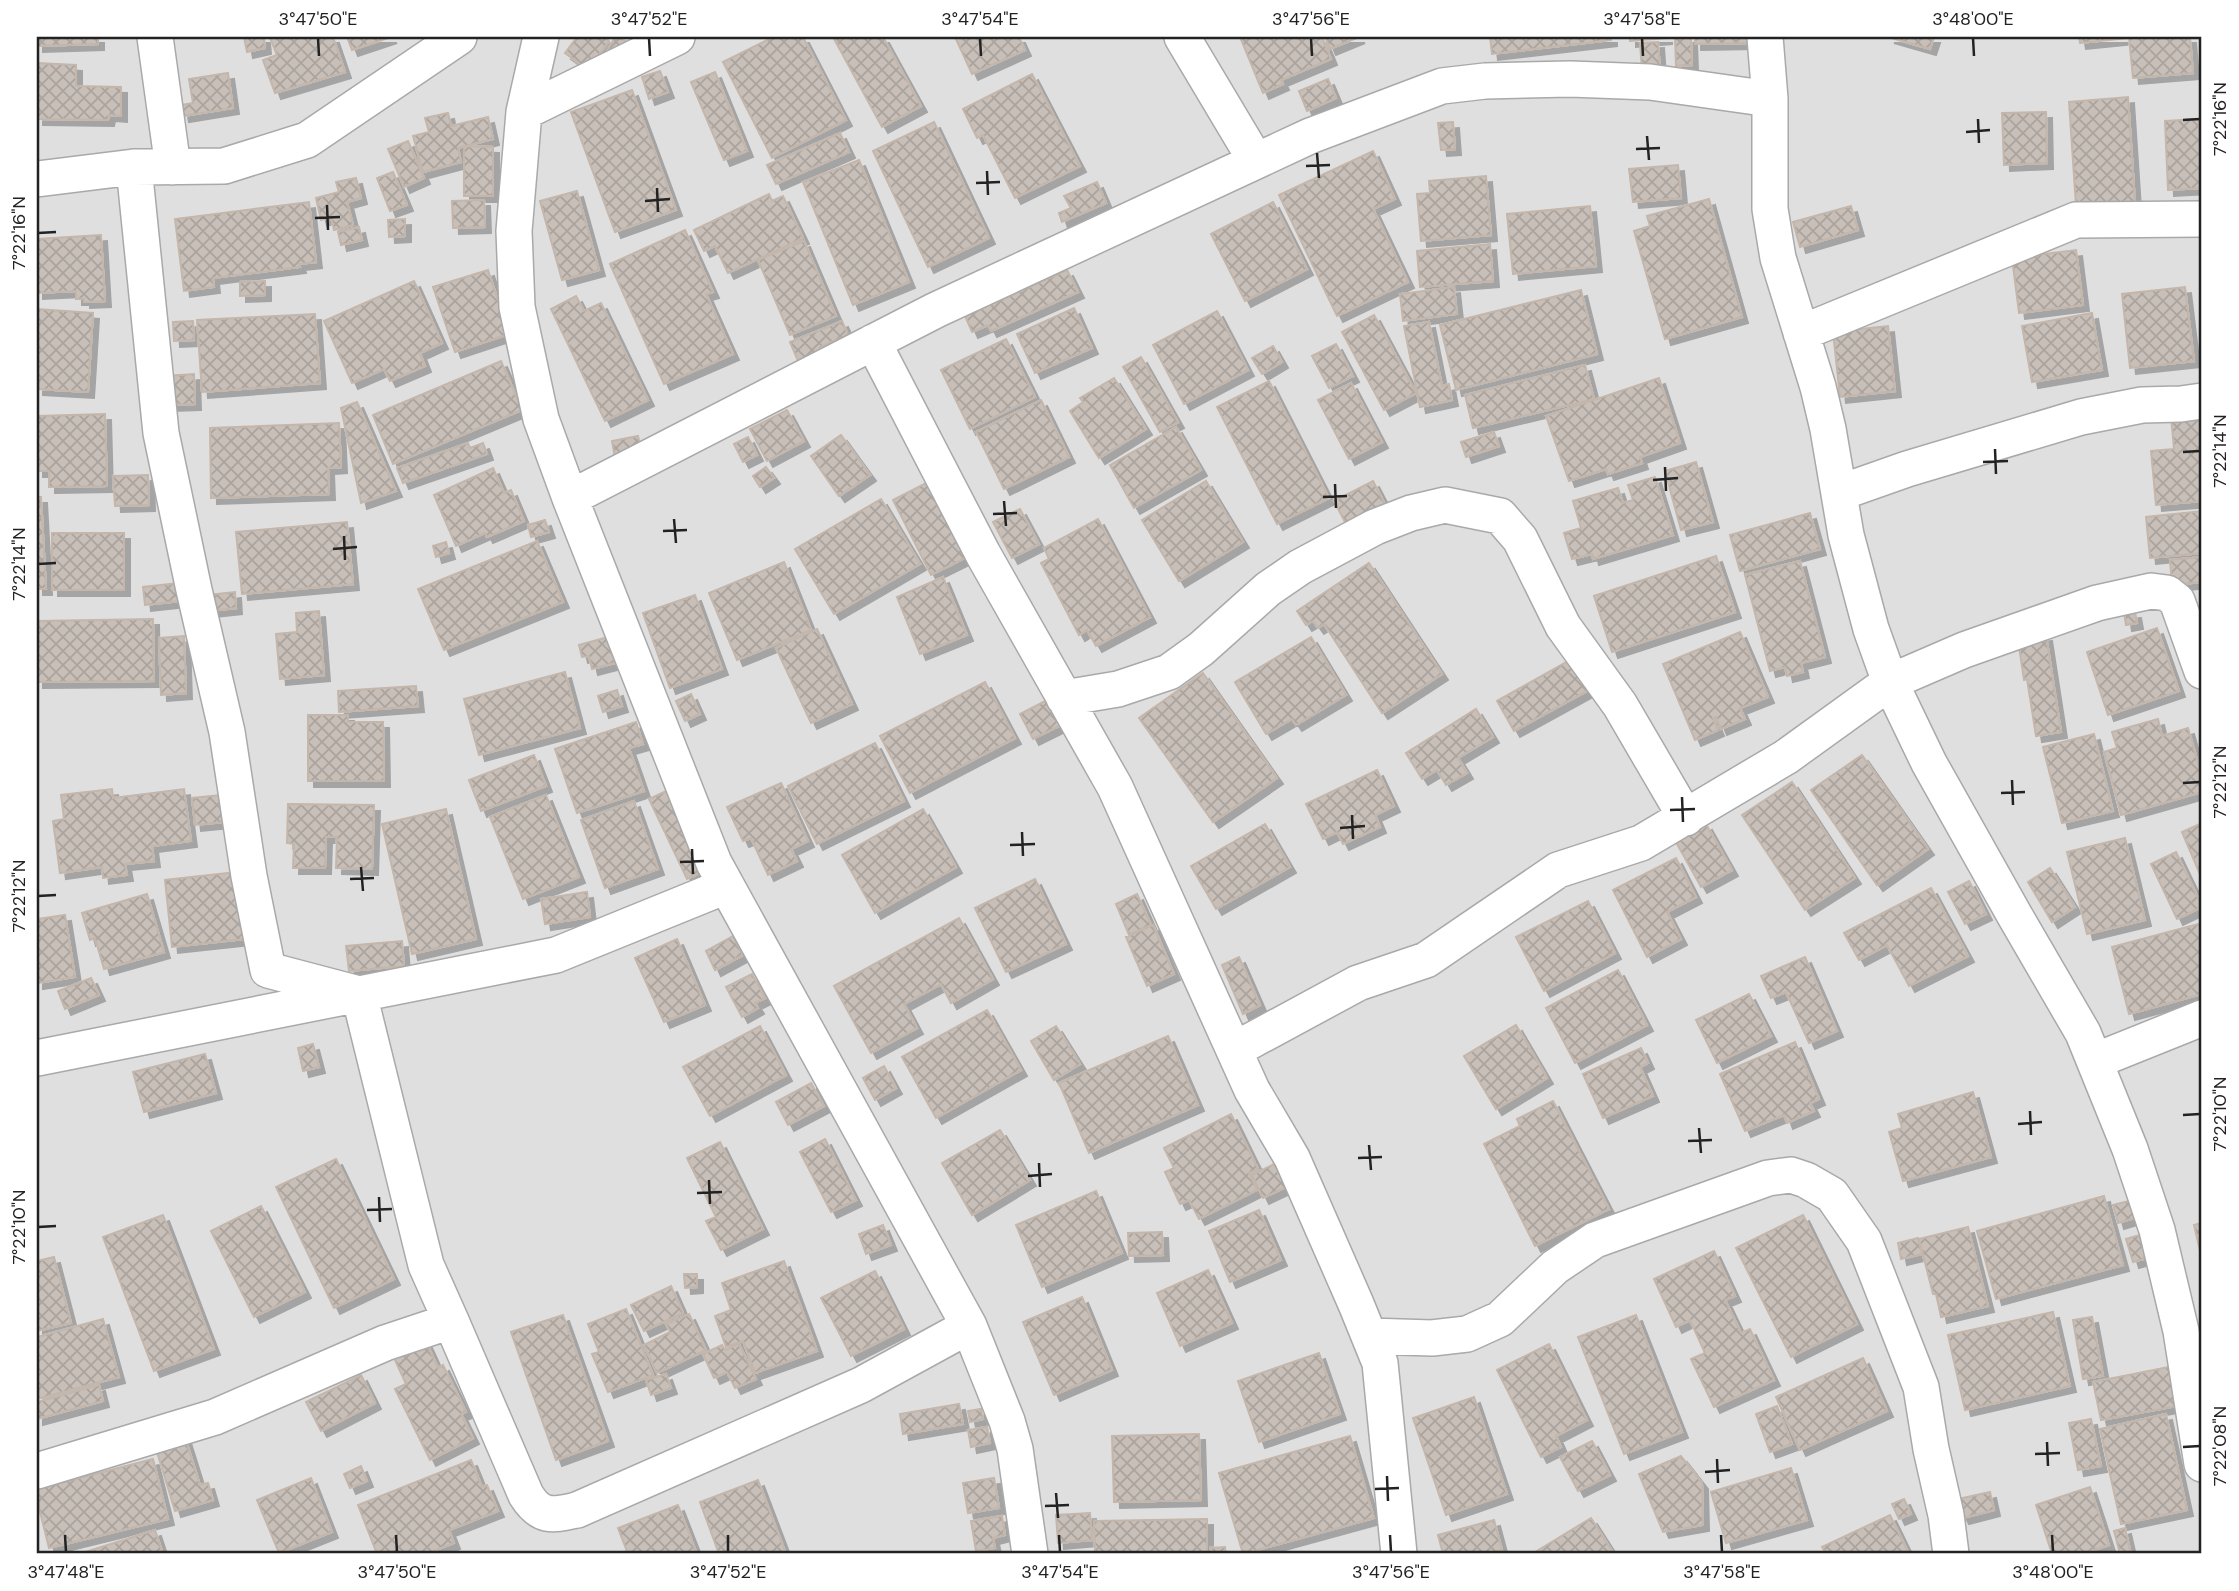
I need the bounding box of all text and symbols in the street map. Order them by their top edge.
text: 3°47'50"E [279,7,357,31]
text: 3°47'52"E [611,7,687,31]
text: 3°47'54"E [941,7,1019,31]
text: 3°47'56"E [1272,7,1350,31]
text: 3°47'58"E [1603,7,1681,31]
text: 3°48'00"E [1932,7,2014,31]
text: 7°22'16"N [2208,82,2232,156]
text: 7°22'16"N [7,196,31,270]
text: 7°22'14"N [2208,414,2232,488]
text: 7°22'14"N [7,527,31,601]
text: 7°22'12"N [2208,745,2232,819]
text: 7°22'12"N [7,859,31,933]
text: 7°22'10"N [2208,1077,2232,1152]
text: 7°22'10"N [7,1190,31,1265]
text: 7°22'08"N [2208,1406,2232,1486]
text: 3°47'48"E [27,1560,105,1584]
text: 3°47'50"E [358,1560,436,1584]
text: 3°47'52"E [690,1560,766,1584]
text: 3°47'54"E [1021,1560,1099,1584]
text: 3°47'56"E [1352,1560,1430,1584]
text: 3°47'58"E [1683,1560,1761,1584]
text: 3°48'00"E [2012,1560,2094,1584]

